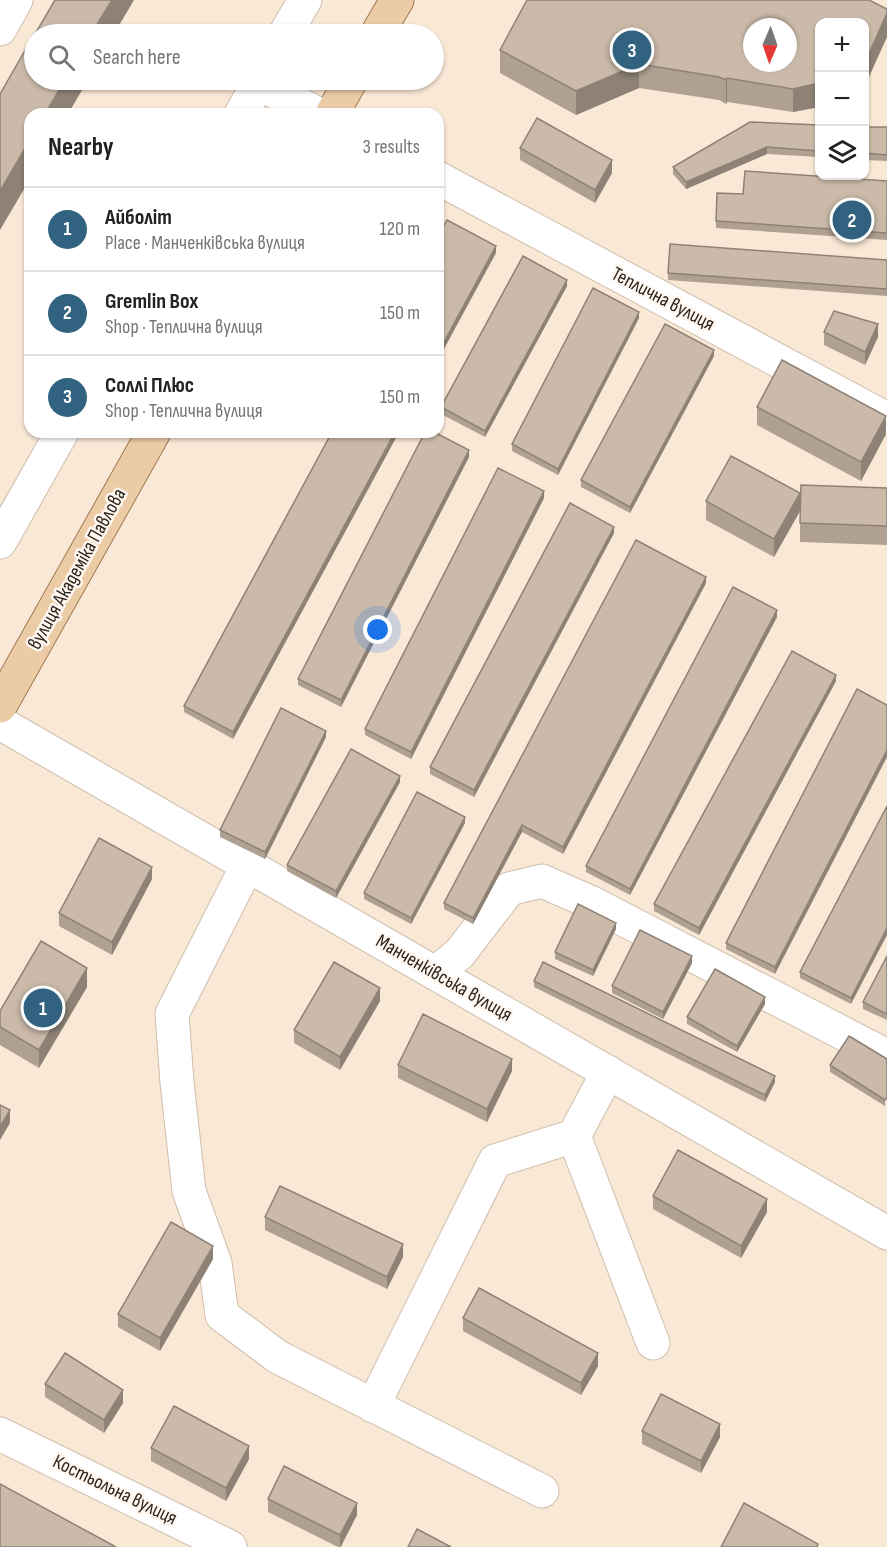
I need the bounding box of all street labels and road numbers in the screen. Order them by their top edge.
street label: Теплична вулиця [607,262,719,336]
street label: вулиця Академіка Павлова [23,484,131,654]
street label: Манченківська вулиця [371,929,517,1027]
street label: Костьольна вулиця [49,1450,181,1530]

